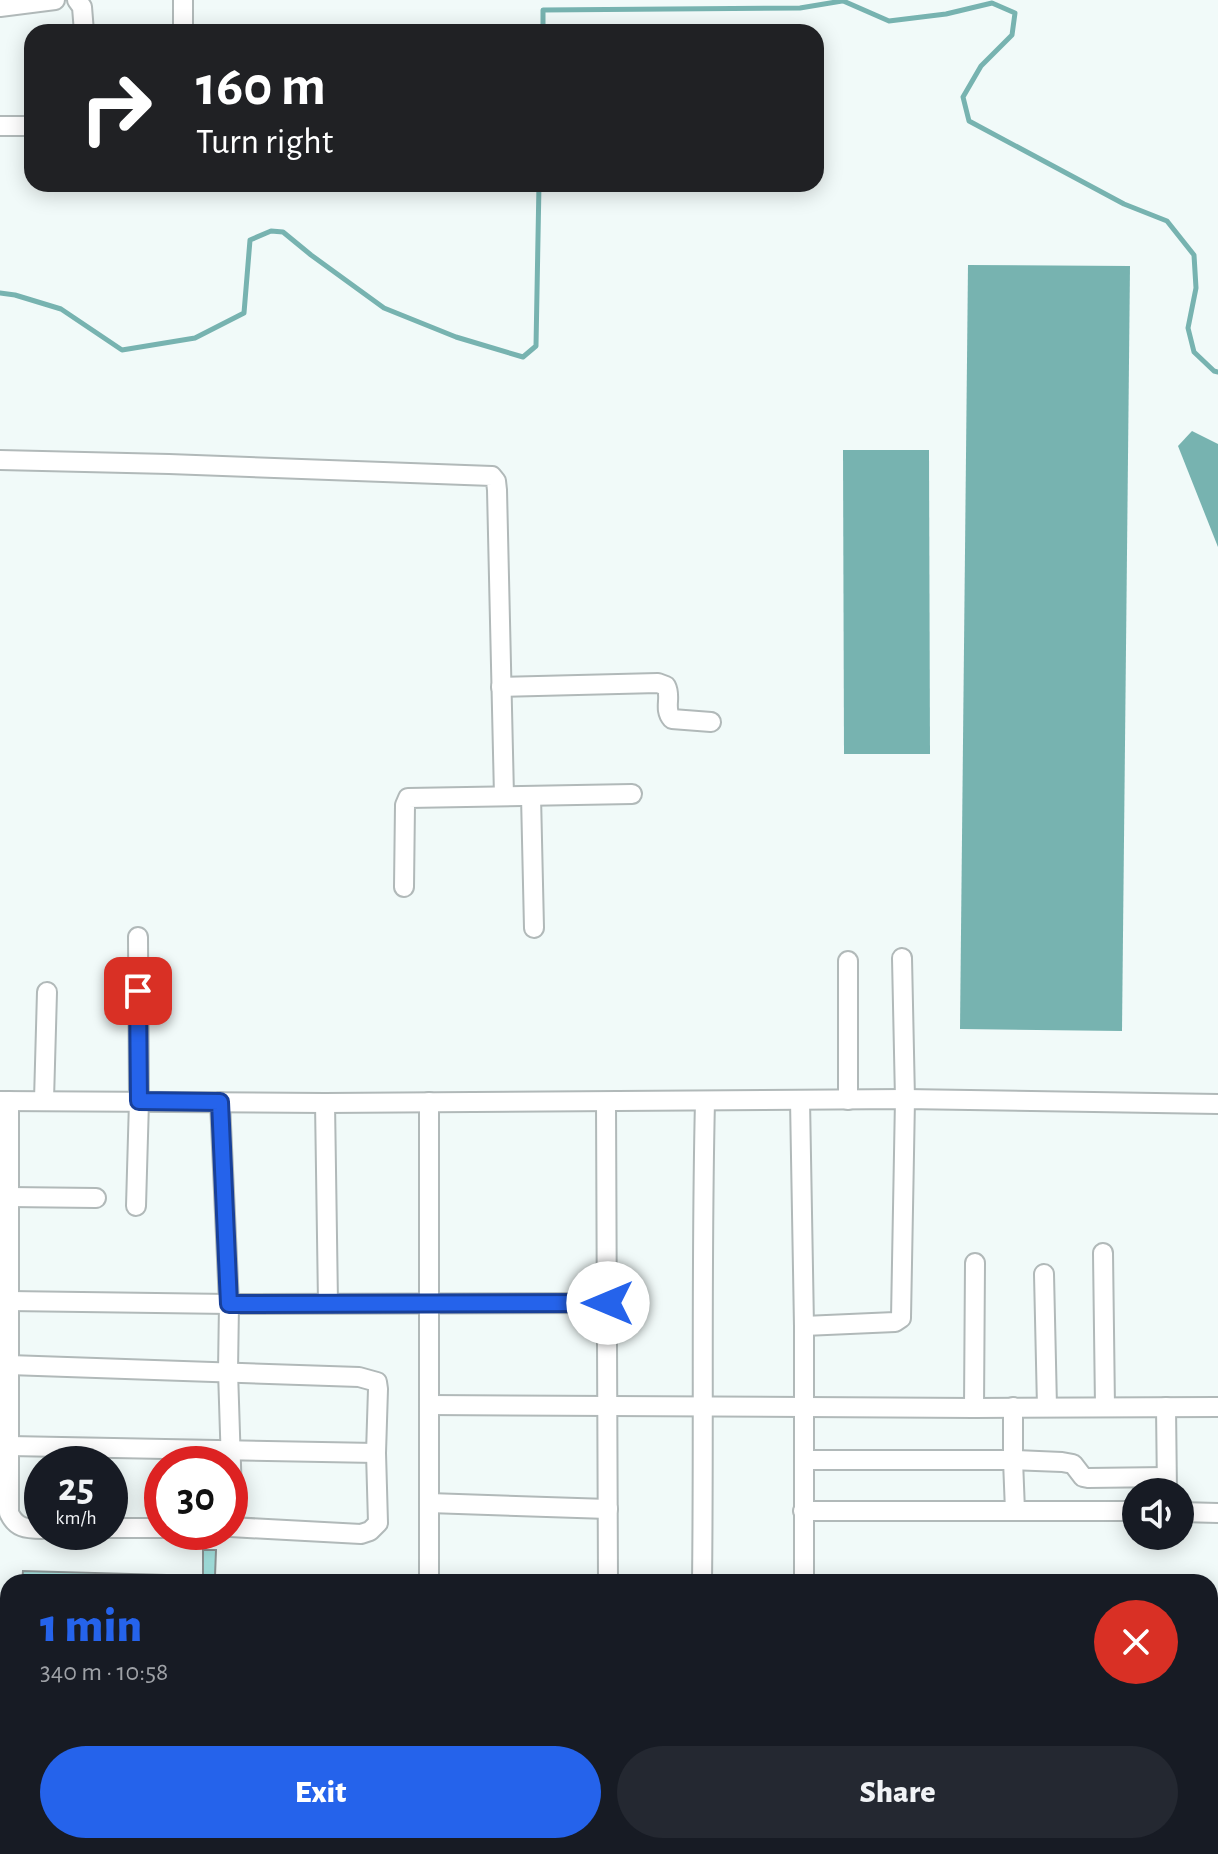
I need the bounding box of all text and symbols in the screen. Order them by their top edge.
icon: right [64,56,168,160]
text: 160 m [196,59,326,115]
text: Turn right [196,124,333,160]
pin [104,957,172,1025]
icon: arrive [116,969,160,1013]
position arrow [566,1261,650,1345]
speed limit sign: 30 [144,1446,248,1550]
text: 25 [58,1468,94,1508]
map controls [1122,1478,1194,1550]
button: sound [1122,1478,1194,1550]
text: km/h [55,1508,97,1528]
button: close [1094,1600,1178,1684]
text: 1 min [40,1603,142,1651]
text: 340 m · 10:58 [40,1659,168,1685]
button: Exit [40,1746,601,1838]
button: Share [617,1746,1178,1838]

